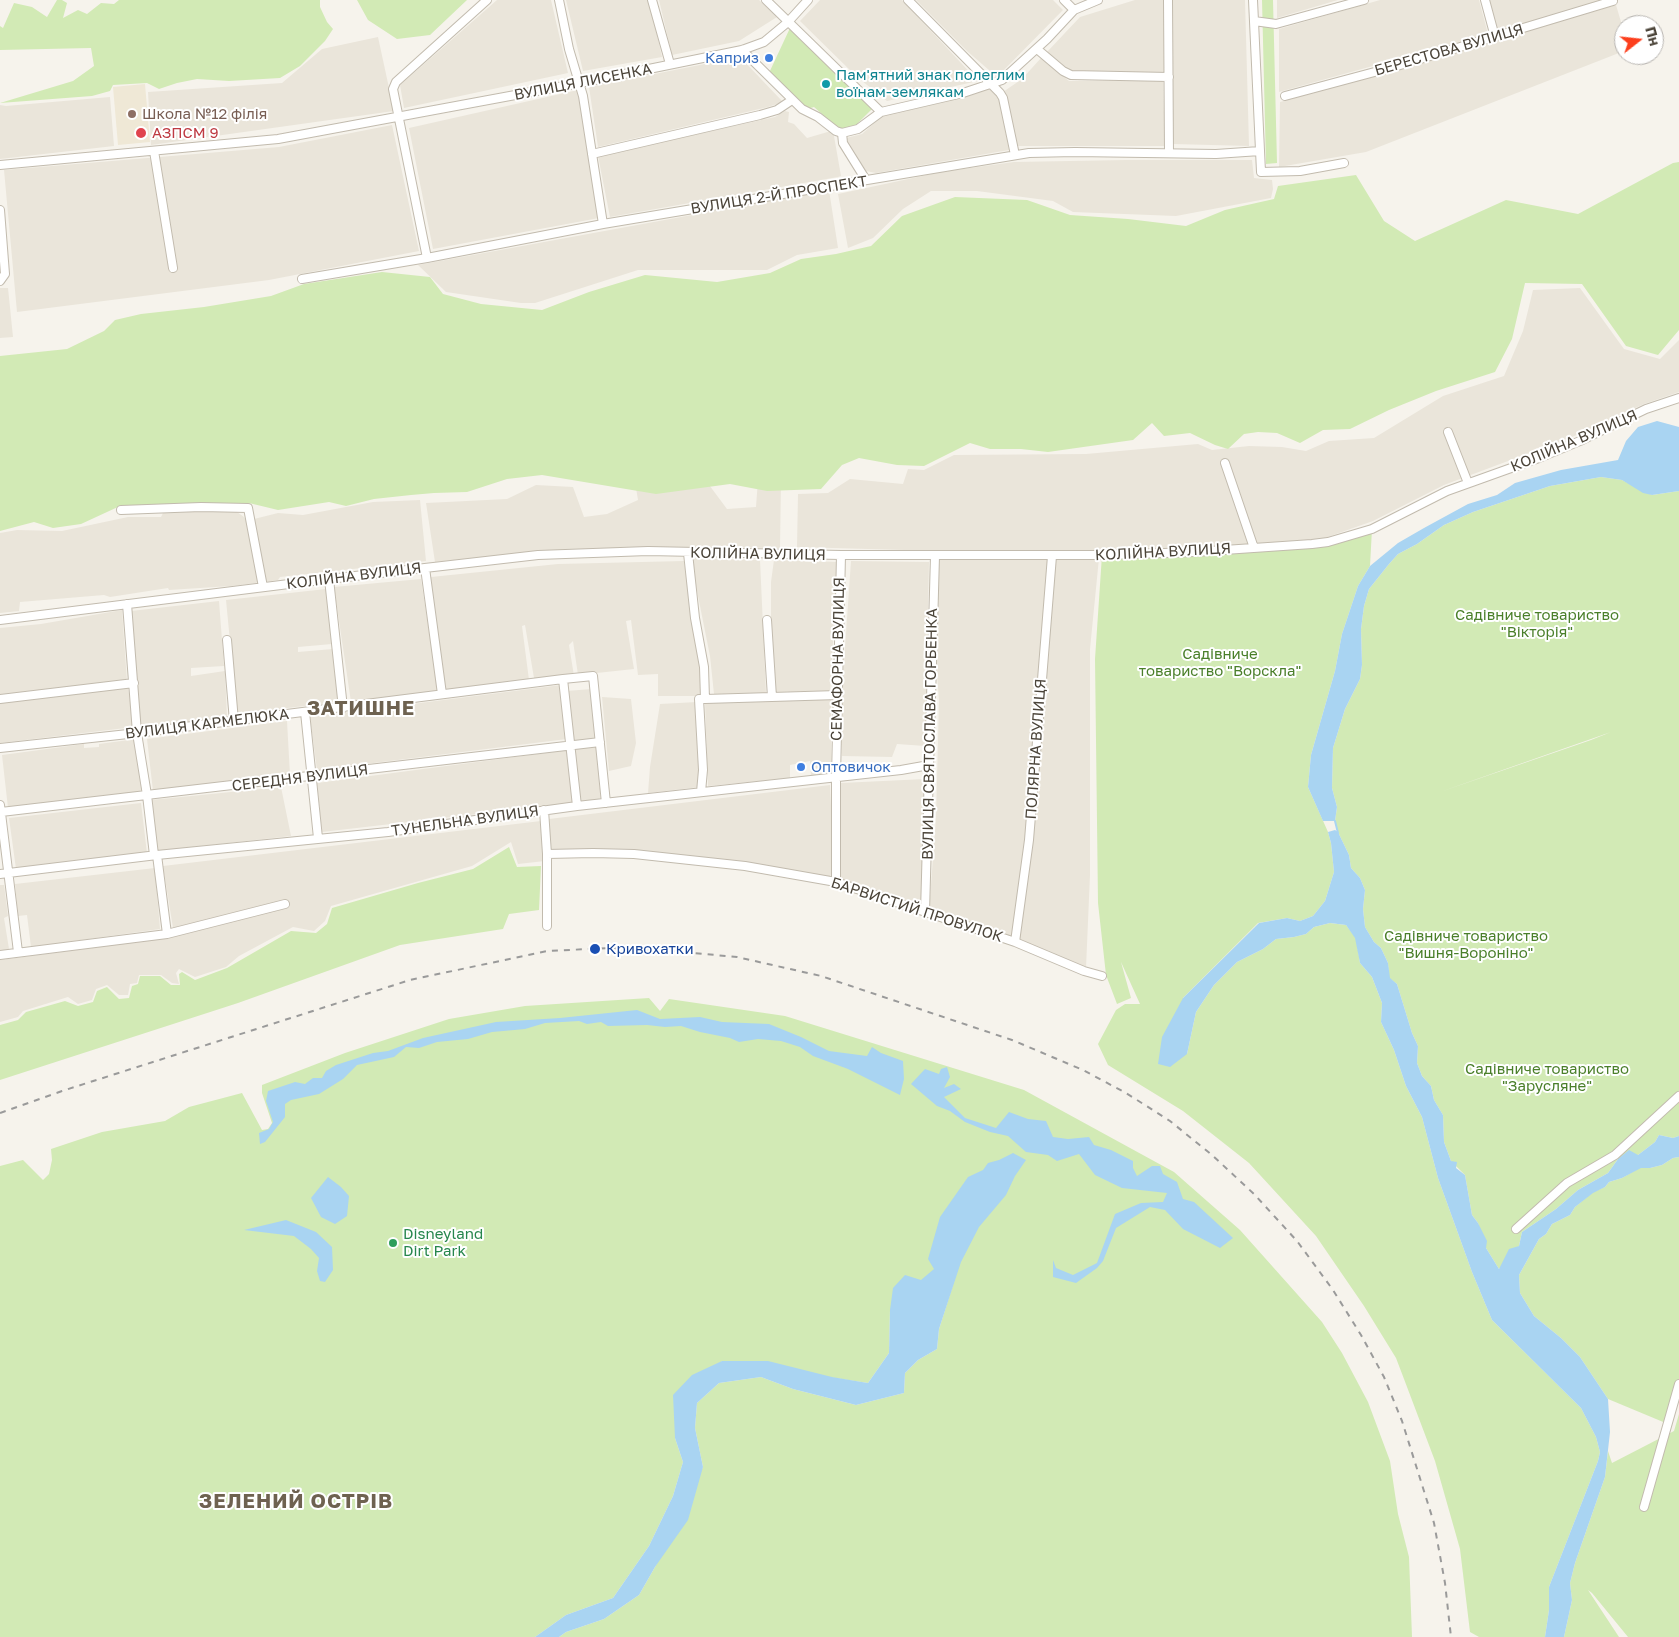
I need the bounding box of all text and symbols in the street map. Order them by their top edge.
north arrow [1614,15,1664,65]
street label: БЕРЕСТОВА ВУЛИЦЯ [1372,20,1526,80]
text: Пн [1642,24,1664,47]
place label: Каприз [705,49,759,67]
marker: Каприз [763,52,775,64]
street label: ВУЛИЦЯ ЛИСЕНКА [513,60,653,104]
place label: Пам'ятний знак полеглим воїнам-землякам [836,66,1025,101]
marker: Пам'ятний знак полеглим воїнам-землякам [820,78,832,90]
place label: Школа №12 філія [142,105,267,123]
marker: Школа №12 філія [126,108,138,120]
place label: АЗПСМ 9 [152,124,219,142]
marker: АЗПСМ 9 [134,126,148,140]
street label: ВУЛИЦЯ 2-Й ПРОСПЕКТ [689,172,869,218]
street label: КОЛІЙНА ВУЛИЦЯ [1508,406,1640,476]
street label: КОЛІЙНА ВУЛИЦЯ [1095,539,1231,565]
street label: КОЛІЙНА ВУЛИЦЯ [690,544,826,564]
street label: КОЛІЙНА ВУЛИЦЯ [285,559,423,593]
street label: СЕМАФОРНА ВУЛИЦЯ [828,577,848,741]
park label: Садівниче товариство "Вікторія" [1455,606,1619,641]
street label: ВУЛИЦЯ СВЯТОСЛАВА ГОРБЕНКА [919,608,941,860]
park label: Садівниче товариство "Ворскла" [1139,645,1301,680]
street label: ПОЛЯРНА ВУЛИЦЯ [1022,678,1050,820]
district label: ЗАТИШНЕ [306,697,416,721]
street label: ВУЛИЦЯ КАРМЕЛЮКА [124,705,290,743]
place label: Оптовичок [811,758,891,776]
street label: СЕРЕДНЯ ВУЛИЦЯ [231,761,369,795]
marker: Оптовичок [795,761,807,773]
street label: ТУНЕЛЬНА ВУЛИЦЯ [390,802,540,840]
street label: БАРВИСТИЙ ПРОВУЛОК [829,874,1005,946]
park label: Садівниче товариство "Вишня-Вороніно" [1384,927,1548,962]
place label: Кривохатки [606,940,694,958]
marker: Кривохатки [588,942,602,956]
park label: Садівниче товариство "Зарусляне" [1465,1060,1629,1095]
place label: Disneyland Dirt Park [403,1225,483,1260]
marker: Disneyland Dirt Park [387,1237,399,1249]
district label: ЗЕЛЕНИЙ ОСТРІВ [197,1490,395,1514]

